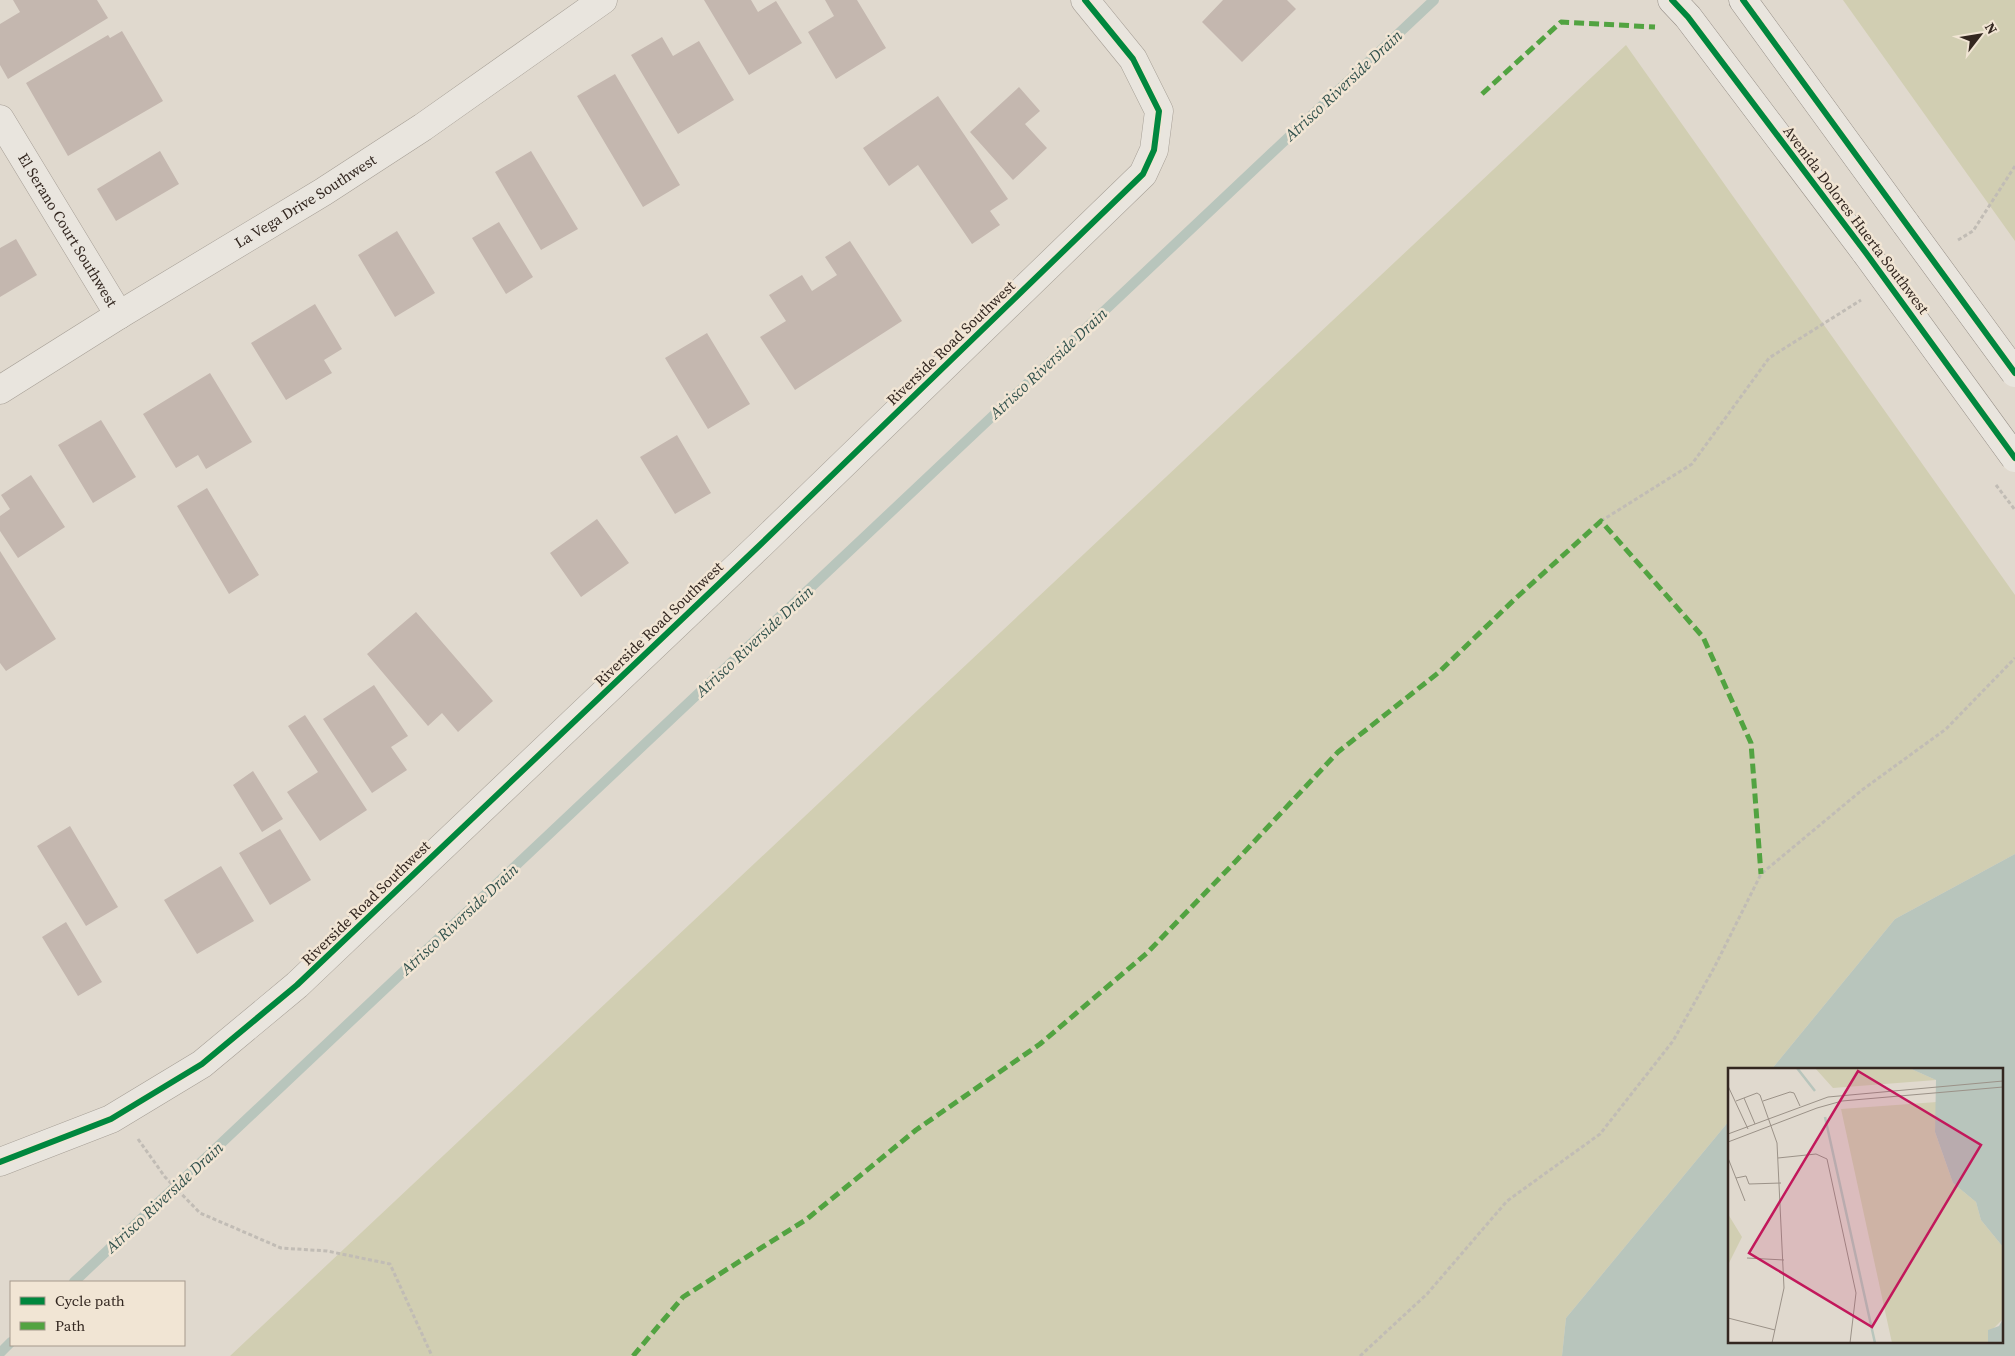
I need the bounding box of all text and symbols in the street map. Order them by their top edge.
north arrow [1955,10,2005,60]
text: N [1980,19,2002,38]
water label: Atrisco Riverside Drain [1279,24,1407,146]
street label: Avenida Dolores Huerta Southwest [1779,121,1934,318]
street label: El Serano Court Southwest [13,149,123,311]
street label: La Vega Drive Southwest [231,149,380,253]
street label: Riverside Road Southwest [882,275,1020,410]
water label: Atrisco Riverside Drain [984,302,1112,424]
street label: Riverside Road Southwest [590,556,728,691]
water label: Atrisco Riverside Drain [690,580,818,702]
street label: Riverside Road Southwest [297,835,435,970]
water label: Atrisco Riverside Drain [395,858,523,980]
inset map [1728,1068,2002,1344]
water label: Atrisco Riverside Drain [100,1136,228,1258]
legend [10,1281,185,1346]
text: Cycle path [55,1290,125,1311]
text: Path [55,1315,85,1336]

